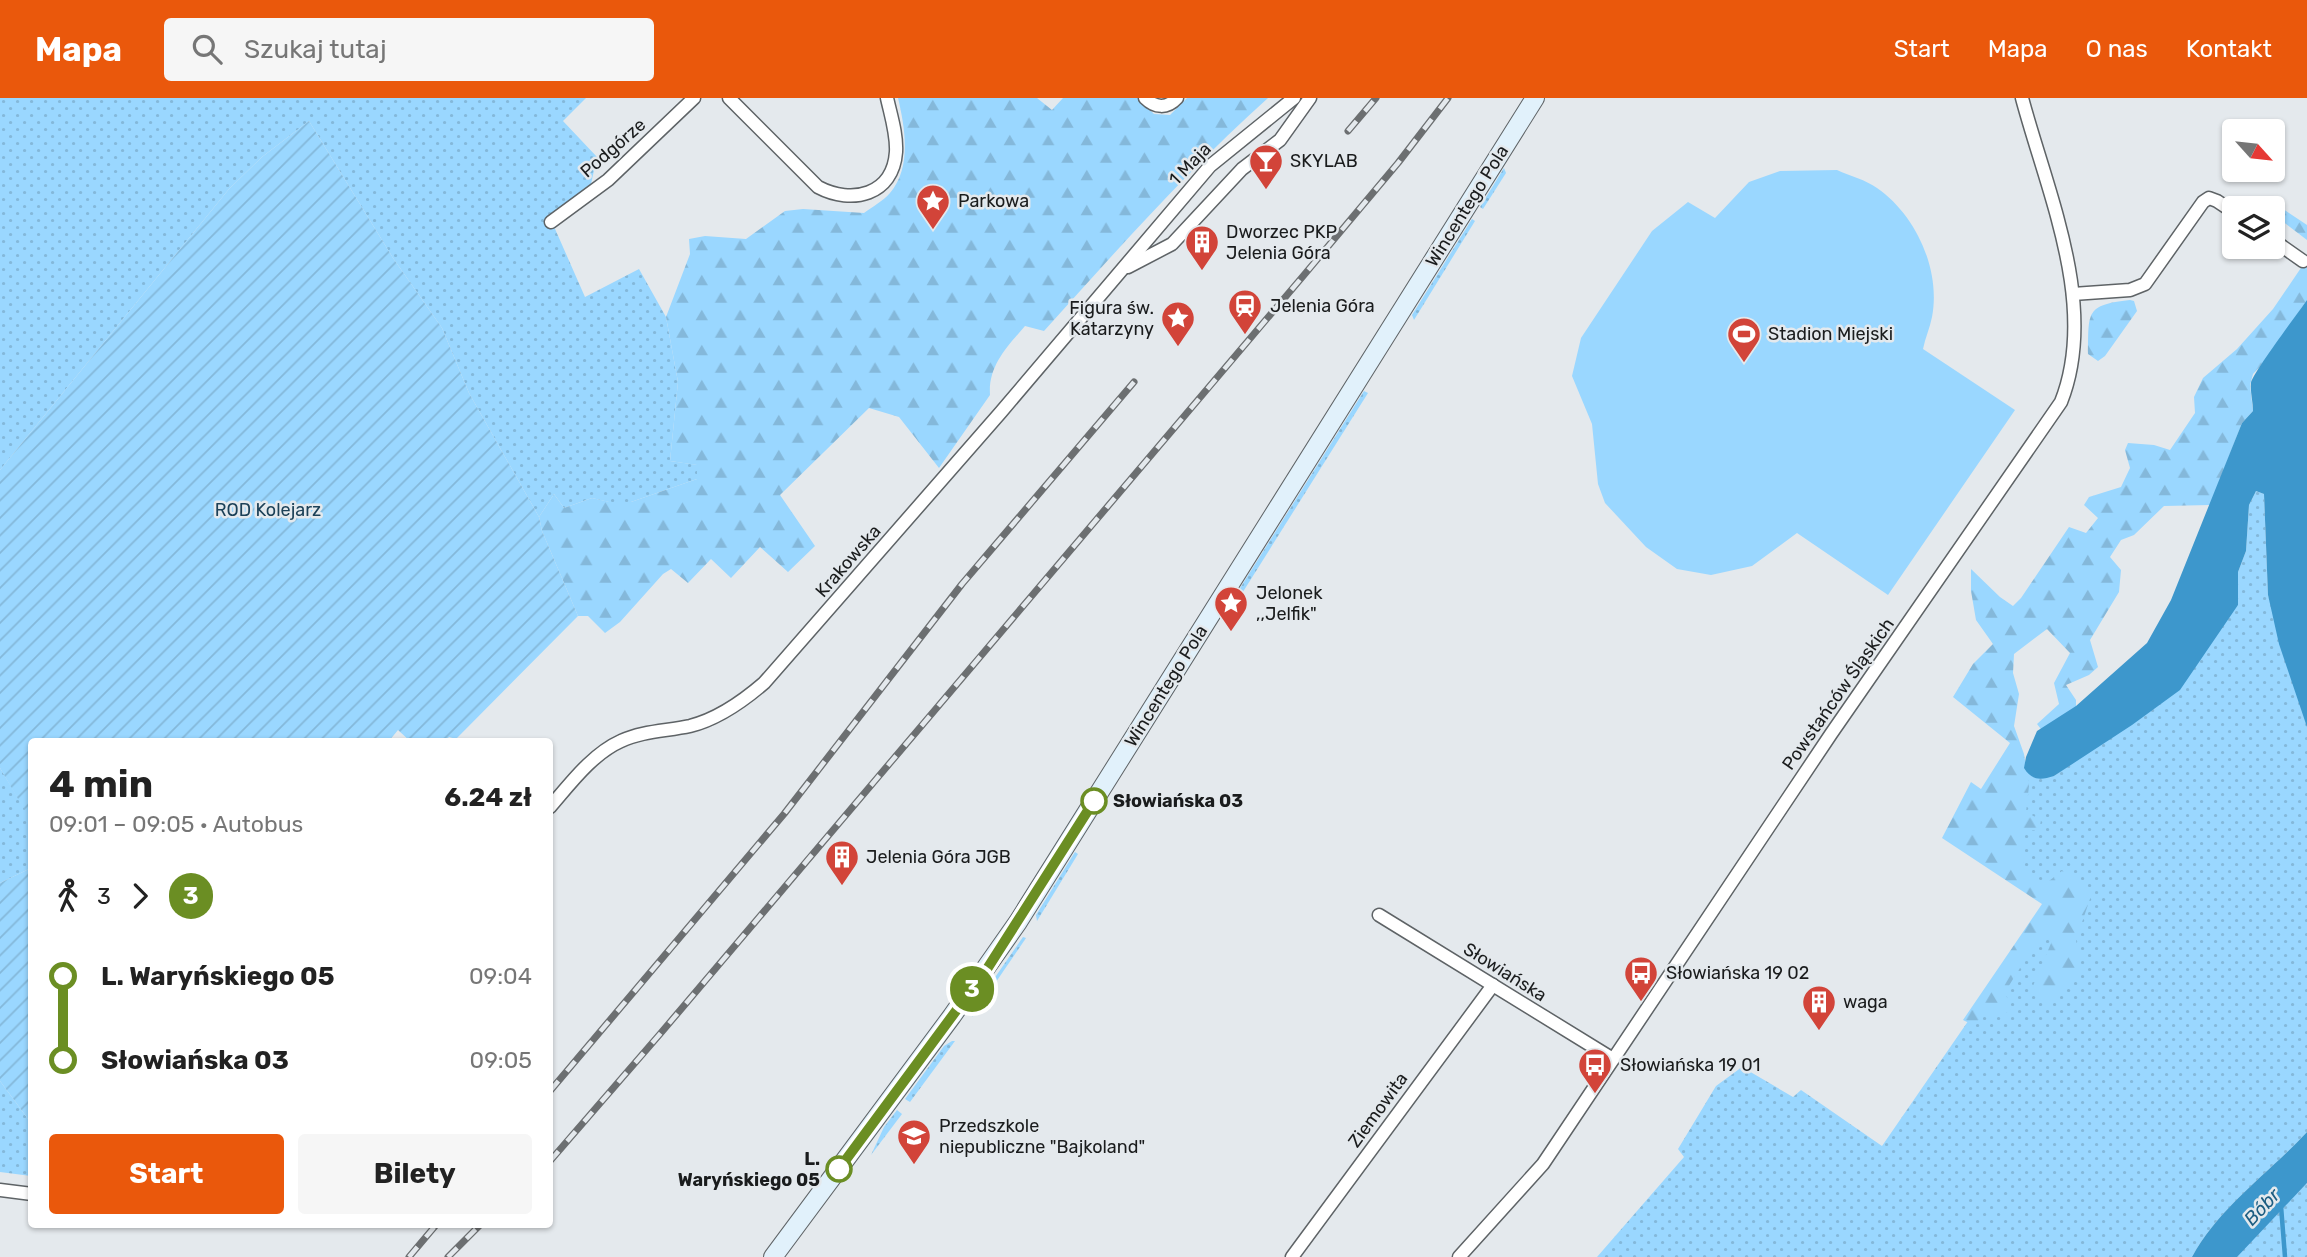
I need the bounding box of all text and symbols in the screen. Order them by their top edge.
search box [164,18,654,81]
text: Mapa [35,30,122,69]
icon: search [188,30,226,68]
text: Szukaj tutaj [244,34,387,65]
text: Start [1894,35,1950,63]
text: Mapa [1988,35,2048,63]
text: O nas [2086,35,2148,63]
text: Kontakt [2186,35,2272,63]
street label: Podgórze [576,114,650,182]
north arrow [2222,119,2286,182]
map controls [2222,119,2285,259]
street label: 1 Maja [1164,138,1216,190]
street label: Wincentego Pola [1421,141,1513,271]
bar icon: SKYLAB [1247,142,1285,191]
place label: SKYLAB [1290,150,1358,172]
place icon: Parkowa [914,182,952,231]
place label: Parkowa [958,190,1029,212]
button: layers [2222,196,2285,259]
place label: Dworzec PKP Jelenia Góra [1226,221,1337,264]
building icon: Dworzec PKP Jelenia Góra [1183,223,1221,272]
station icon: Jelenia Góra [1226,287,1264,336]
place label: Jelenia Góra [1270,295,1375,317]
place label: Figura św. Katarzyny [1069,297,1154,340]
place icon: Figura św. Katarzyny [1159,299,1197,348]
sports icon: Stadion Miejski [1725,315,1763,364]
place label: Stadion Miejski [1768,323,1893,345]
park label: ROD Kolejarz [215,499,321,521]
street label: Krakowska [811,520,885,602]
place label: Jelonek ,,Jelfik" [1256,582,1323,625]
place icon: Jelonek ,,Jelfik" [1212,584,1250,633]
street label: Powstańców Śląskich [1777,614,1899,774]
street label: Wincentego Pola [1120,621,1212,751]
text: 4 min [49,761,153,807]
text: 6.24 zł [444,782,532,813]
marker: Słowiańska 03 [1081,788,1107,814]
place label: Słowiańska 03 [1113,790,1243,812]
text: 09:01 – 09:05 · Autobus [49,810,303,838]
building icon: Jelenia Góra JGB [823,838,861,887]
place label: Jelenia Góra JGB [866,846,1011,868]
icon: walk [49,877,87,915]
icon: forward [121,877,159,915]
text: 3 [97,882,111,910]
text: 3 [183,882,199,910]
street label: Słowiańska [1459,938,1551,1006]
bus stop icon: Słowiańska 19 02 [1622,954,1660,1003]
text: L. Waryńskiego 05 [101,961,335,992]
text: 09:04 [469,962,532,990]
place label: Słowiańska 19 02 [1666,962,1809,984]
line badge: 3 [949,966,995,1012]
text: 3 [964,975,980,1003]
building icon: waga [1800,983,1838,1032]
place label: waga [1843,991,1888,1013]
text: Słowiańska 03 [101,1045,289,1076]
text: 09:05 [470,1046,532,1074]
bus stop icon: Słowiańska 19 01 [1576,1046,1614,1095]
place label: Słowiańska 19 01 [1620,1054,1760,1076]
street label: Ziemowita [1344,1068,1412,1152]
place label: Przedszkole niepubliczne "Bajkoland" [939,1115,1145,1158]
school or university icon: Przedszkole niepubliczne "Bajkoland" [895,1117,933,1166]
button: Start [49,1134,284,1214]
button: Bilety [298,1134,532,1214]
place label: L. Waryńskiego 05 [678,1148,820,1191]
marker: L. Waryńskiego 05 [826,1156,852,1182]
water label: Bóbr [2239,1183,2285,1230]

